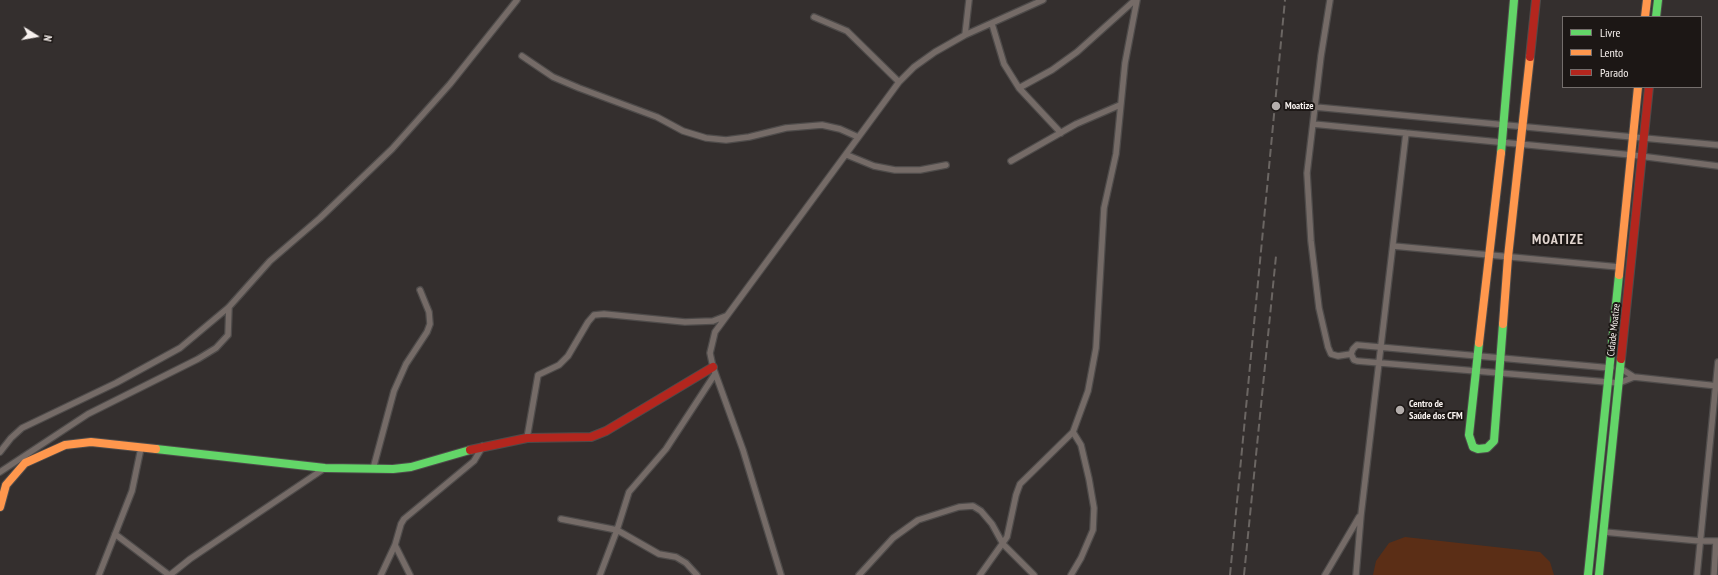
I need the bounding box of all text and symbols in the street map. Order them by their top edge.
north arrow [16,16,56,56]
legend [1562,16,1702,88]
text: Livre [1600,25,1620,40]
text: N [40,34,55,43]
text: Lento [1600,45,1623,60]
text: Parado [1600,65,1628,80]
marker: Moatize [1270,100,1282,112]
place label: Moatize [1285,100,1313,112]
district label: MOATIZE [1532,232,1584,248]
street label: Cidade Moatize [1605,303,1623,357]
place label: Centro de Saúde dos CFM [1409,398,1463,422]
marker: Centro de Saúde dos CFM [1394,404,1406,416]

